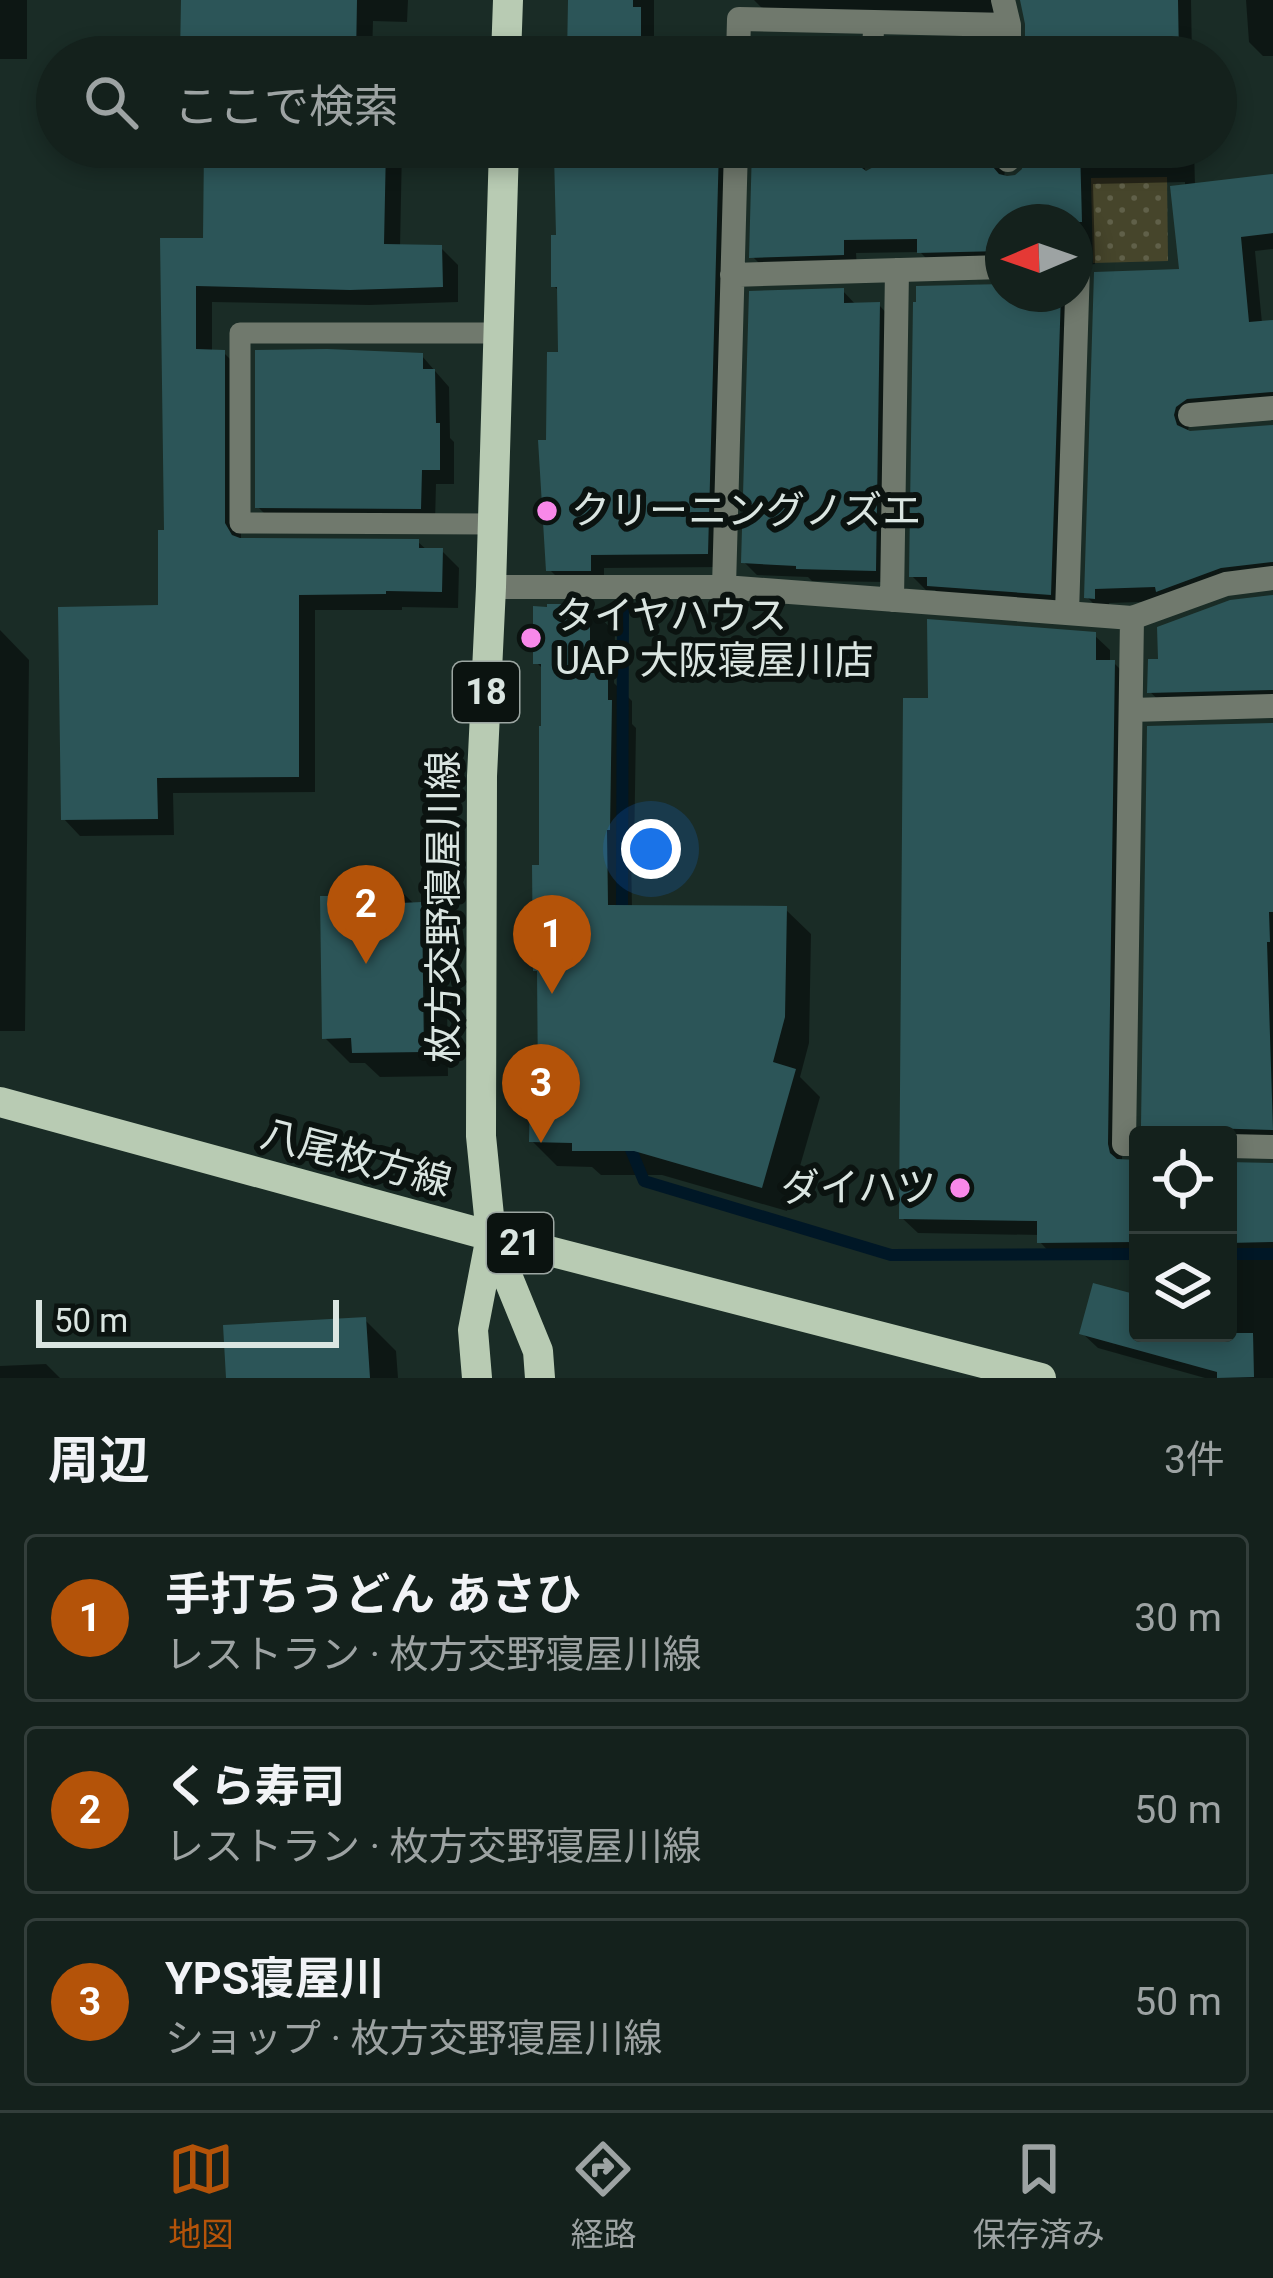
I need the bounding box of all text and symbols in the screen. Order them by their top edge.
search box [36,36,1237,168]
icon: search [78,69,144,135]
text: ここで検索 [174,80,399,133]
north arrow [985,204,1093,312]
place label: クリーニングノズエ [571,488,921,534]
marker: クリーニングノズエ [534,498,560,524]
place label: タイヤハウス UAP 大阪寝屋川店 [555,593,874,684]
marker: タイヤハウス UAP 大阪寝屋川店 [518,625,544,651]
road number: 18 [453,662,519,722]
street label: 枚方交野寝屋川線 [421,751,467,1063]
your location [621,819,681,879]
pin: 2 [327,865,405,964]
pin: 1 [513,895,591,994]
pin: 3 [502,1044,580,1143]
street label: 八尾枚方線 [256,1111,456,1205]
map controls [1129,1126,1237,1342]
button: locate [1129,1126,1237,1234]
place label: ダイハツ [781,1165,936,1211]
marker: ダイハツ [947,1175,973,1201]
road number: 21 [487,1213,553,1273]
button: layers [1129,1234,1237,1342]
scale bar [36,1294,339,1347]
text: 50 m [54,1301,128,1340]
text: 周辺 [48,1431,150,1490]
text: 3件 [1164,1437,1225,1483]
text: 手打ちうどん あさひ [165,1568,581,1621]
text: 1 [79,1595,101,1641]
text: 30 m [1134,1595,1222,1641]
text: レストラン · 枚方交野寝屋川線 [165,1632,702,1678]
text: くら寿司 [165,1760,345,1813]
text: 2 [79,1787,101,1833]
text: 50 m [1134,1787,1222,1833]
text: レストラン · 枚方交野寝屋川線 [165,1824,702,1870]
text: YPS寝屋川 [165,1952,385,2005]
text: 3 [79,1979,101,2025]
text: 50 m [1134,1979,1222,2025]
text: ショップ · 枚方交野寝屋川線 [165,2016,663,2062]
tab: 地図 [168,2136,234,2256]
tab: 経路 [570,2136,636,2256]
tab: 保存済み [973,2136,1105,2256]

